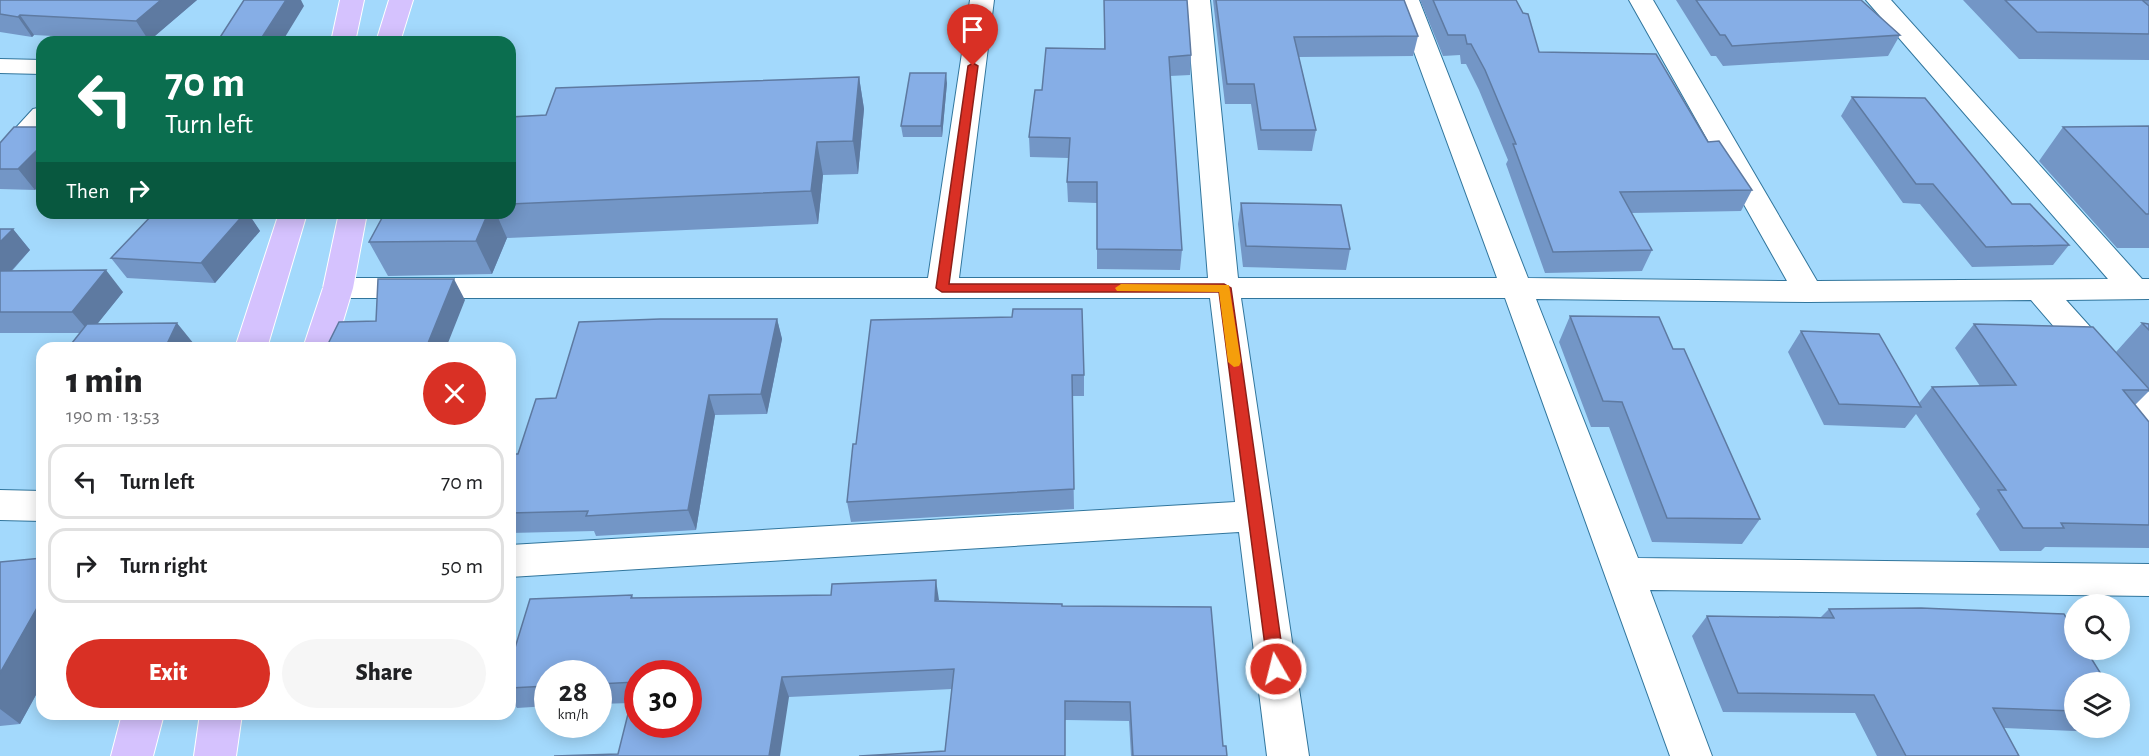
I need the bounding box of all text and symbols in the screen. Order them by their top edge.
pin [947,4,998,66]
icon: arrive [956,13,989,46]
icon: left [66,60,144,138]
text: 70 m [165,62,245,104]
text: Turn left [165,111,253,138]
icon: right [122,174,155,207]
text: Then [66,180,110,202]
button: close [423,362,486,425]
text: 1 min [66,363,143,399]
text: 190 m · 13:53 [66,406,160,426]
icon: left [69,465,102,498]
text: Turn left [120,471,194,493]
text: 70 m [441,471,483,493]
icon: right [69,549,102,582]
text: Turn right [120,555,207,577]
text: 50 m [441,555,483,577]
map controls [2064,594,2130,738]
button: search [2064,594,2130,660]
position arrow [1244,637,1308,701]
button: Exit [66,639,270,708]
button: Share [282,639,486,708]
speed limit sign: 30 [624,660,702,738]
button: layers [2064,672,2130,738]
text: 28 [559,677,587,707]
text: km/h [558,707,588,722]

